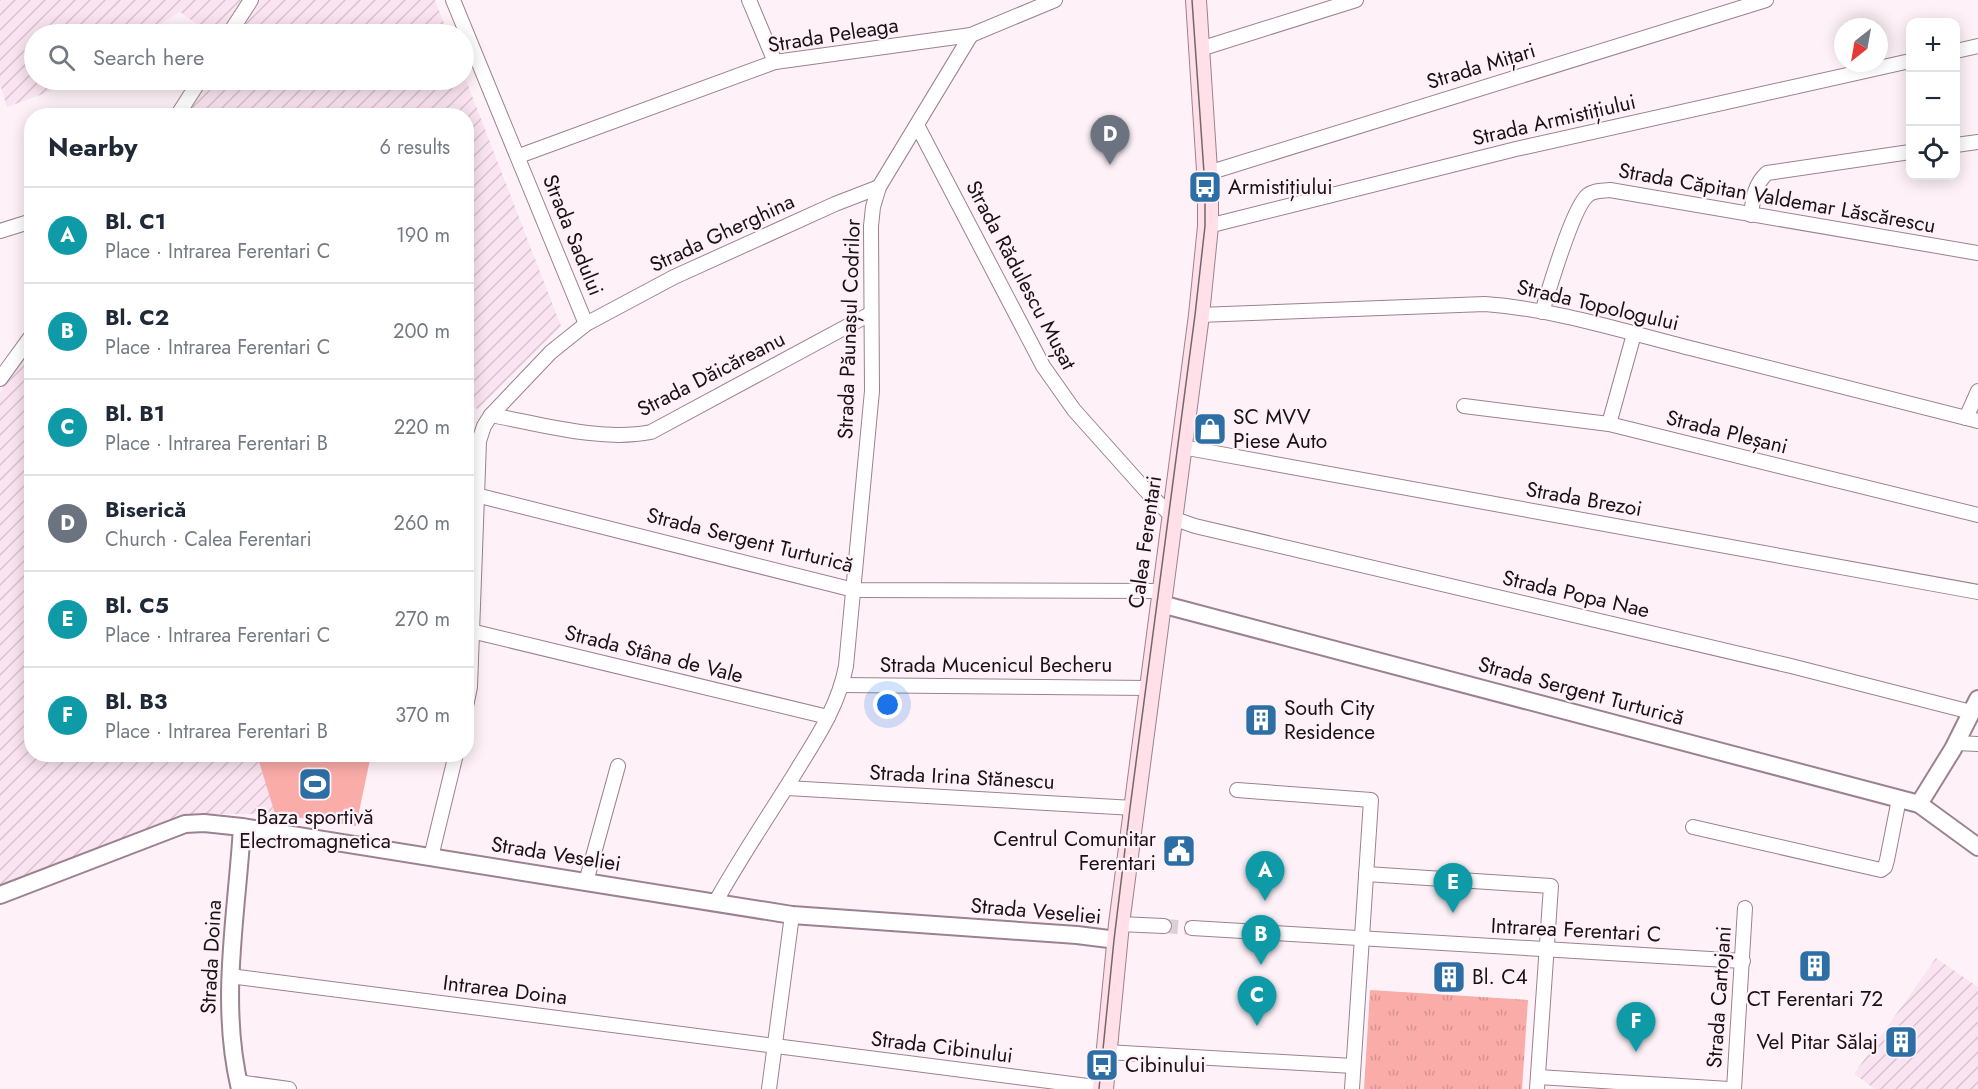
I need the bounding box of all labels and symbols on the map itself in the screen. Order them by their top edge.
street label: Strada Peleaga [766,10,900,60]
north arrow [1834,18,1888,72]
street label: Strada Mițari [1423,35,1539,97]
street label: Strada Armistițiului [1469,87,1639,153]
pin: D [1090,116,1130,165]
street label: Strada Căpitan Valdemar Lăscărescu [1616,155,1938,241]
bus stop icon: Armistițiului [1187,169,1223,205]
street label: Strada Sadului [535,170,611,300]
place label: Armistițiului [1228,172,1333,202]
street label: Strada Rădulescu Mușat [958,175,1084,375]
street label: Strada Gherghina [645,186,799,280]
street label: Strada Păunașul Codrilor [830,217,868,440]
street label: Strada Topologului [1514,272,1682,338]
street label: Strada Dăicăreanu [632,324,790,424]
place label: SC MVV Piese Auto [1233,402,1327,456]
street label: Strada Pleșani [1663,402,1791,462]
shop icon: SC MVV Piese Auto [1192,411,1228,447]
street label: Calea Ferentari [1121,474,1169,610]
street label: Strada Brezoi [1523,474,1645,524]
street label: Strada Sergent Turturică [644,500,856,580]
street label: Strada Popa Nae [1499,562,1653,626]
street label: Strada Stâna de Vale [562,617,747,691]
street label: Strada Sergent Turturică [1475,649,1687,733]
street label: Strada Mucenicul Becheru [880,650,1112,680]
your location [873,690,902,719]
place label: South City Residence [1284,693,1375,747]
building icon: South City Residence [1243,702,1279,738]
street label: Strada Irina Stănescu [869,757,1055,797]
sports icon: Baza sportivă Electromagnetica [297,766,333,802]
place label: Baza sportivă Electromagnetica [239,802,391,856]
place label: Centrul Comunitar Ferentari [993,824,1157,878]
street label: Strada Veseliei [489,829,623,879]
public building icon: Centrul Comunitar Ferentari [1161,833,1197,869]
pin: A [1246,852,1284,901]
pin: E [1434,864,1472,913]
street label: Strada Veseliei [969,890,1103,932]
street label: Strada Doina [193,899,229,1015]
street label: Intrarea Ferentari C [1490,911,1662,949]
pin: B [1242,916,1280,965]
street label: Strada Cartojani [1699,925,1739,1069]
building icon: CT Ferentari 72 [1797,948,1833,984]
building icon: Bl. C4 [1431,959,1467,995]
place label: Bl. C4 [1472,962,1528,992]
street label: Intrarea Doina [441,967,569,1013]
pin: C [1238,976,1276,1026]
place label: CT Ferentari 72 [1747,984,1883,1014]
pin: F [1616,1002,1656,1052]
street label: Strada Cibinului [869,1023,1015,1071]
building icon: Vel Pitar Sălaj [1883,1024,1919,1060]
place label: Vel Pitar Sălaj [1756,1027,1878,1057]
bus stop icon: Cibinului [1084,1047,1120,1083]
place label: Cibinului [1125,1050,1206,1080]

